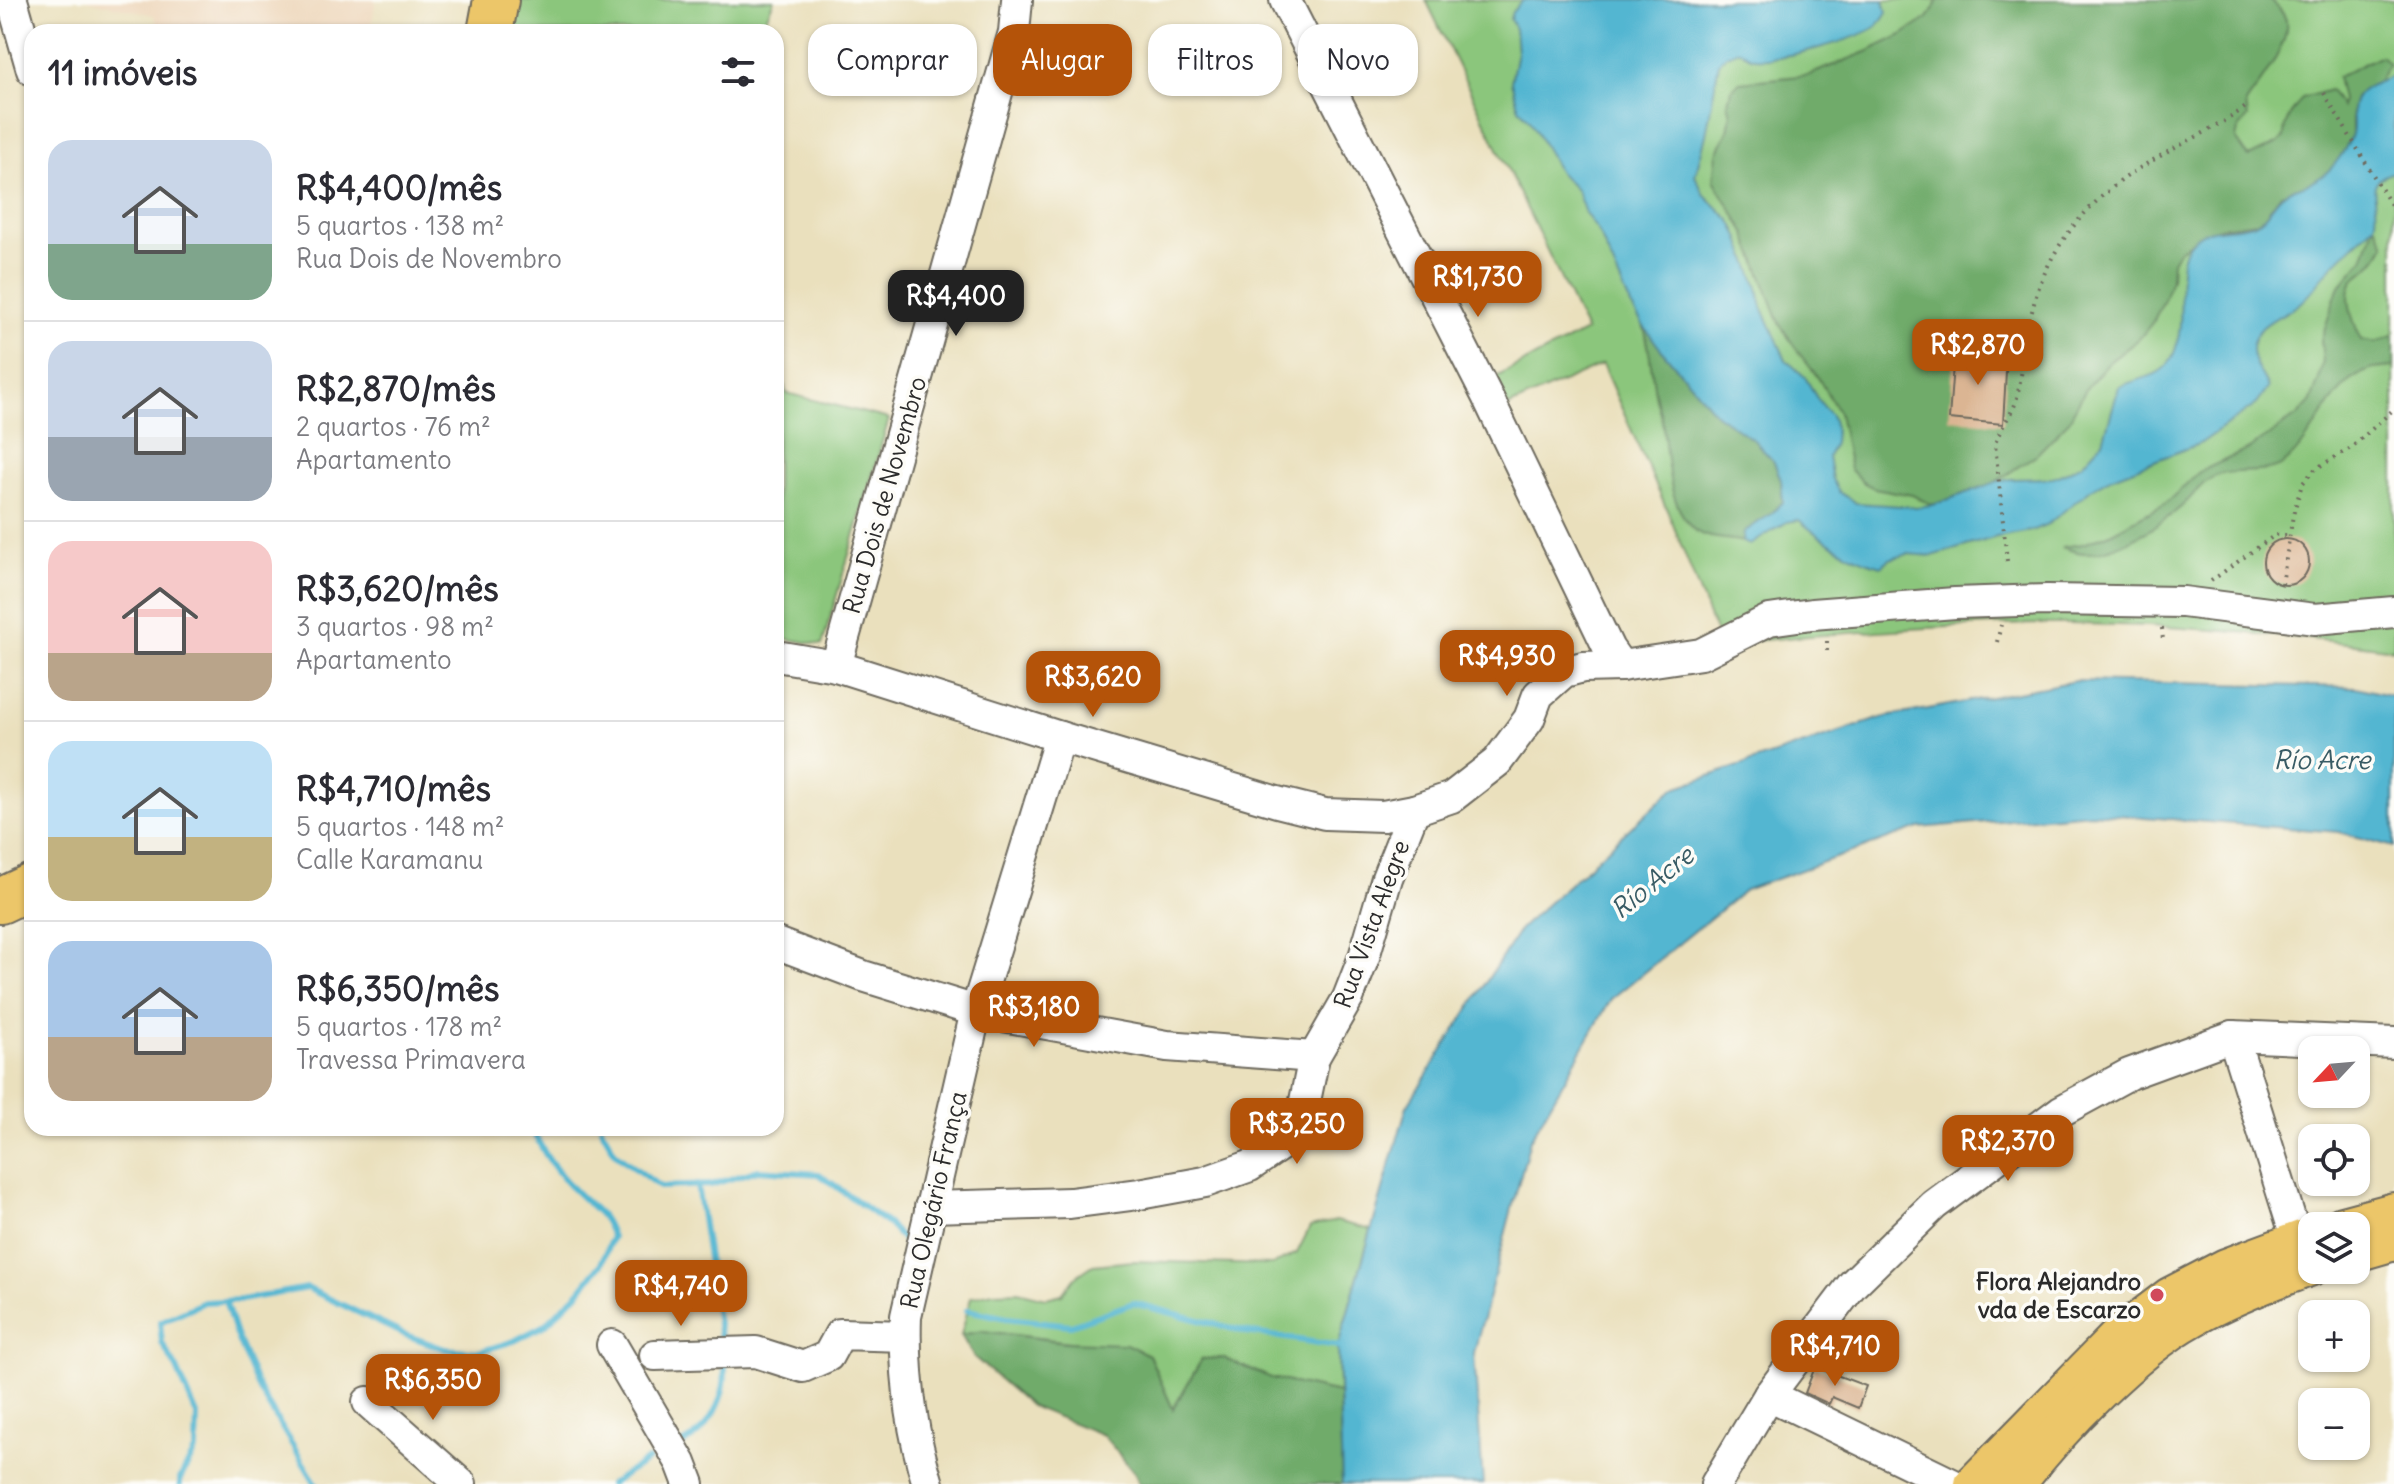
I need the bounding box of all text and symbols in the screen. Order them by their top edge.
chip: Comprar [808,24,977,96]
chip: Alugar [993,24,1132,96]
chip: Filtros [1148,24,1282,96]
chip: Novo [1298,24,1418,96]
icon: filters [716,50,760,94]
text: 11 imóveis [48,51,198,94]
text: R$4,400/mês [296,166,502,209]
icon: home [112,172,208,268]
text: 5 quartos · 138 m² [296,209,504,242]
text: Rua Dois de Novembro [296,242,562,275]
pin: R$1,730 [1404,251,1552,319]
text: R$1,730 [1433,260,1523,293]
pin: R$4,400 [882,270,1030,338]
text: R$4,400 [906,279,1006,312]
pin: R$2,870 [1904,319,2052,387]
text: R$2,870 [1930,328,2026,361]
text: R$2,870/mês [296,367,496,410]
icon: home [112,373,208,469]
street label: Rua Dois de Novembro [836,373,932,617]
text: 2 quartos · 76 m² [296,410,491,443]
text: Apartamento [296,443,452,476]
text: R$3,620/mês [296,567,499,610]
icon: home [112,573,208,669]
text: 3 quartos · 98 m² [296,610,494,643]
pin: R$4,930 [1433,630,1581,698]
text: R$4,930 [1458,639,1556,672]
text: Apartamento [296,643,452,676]
pin: R$3,620 [1019,651,1167,719]
text: R$3,620 [1044,660,1142,693]
water label: Río Acre [2274,743,2372,776]
text: R$4,710/mês [296,767,491,810]
icon: home [112,773,208,869]
text: 5 quartos · 148 m² [296,810,504,843]
street label: Rua Vista Alegre [1327,836,1415,1012]
water label: Río Acre [1604,837,1702,925]
text: Calle Karamanu [296,843,483,876]
text: R$6,350/mês [296,967,500,1010]
icon: home [112,973,208,1069]
pin: R$3,180 [960,981,1108,1049]
text: R$3,180 [988,990,1080,1023]
text: 5 quartos · 178 m² [296,1010,502,1043]
north arrow [2298,1036,2370,1108]
map controls [2298,1036,2370,1460]
text: Travessa Primavera [296,1043,526,1076]
street label: Rua Olegário França [893,1088,973,1312]
pin: R$3,250 [1223,1098,1371,1166]
text: R$3,250 [1248,1107,1346,1140]
pin: R$2,370 [1934,1115,2082,1183]
text: R$2,370 [1960,1124,2056,1157]
button: locate [2298,1124,2370,1196]
button: layers [2298,1212,2370,1284]
pin: R$4,740 [607,1260,755,1328]
place label: Flora Alejandro vda de Escarzo [1976,1266,2141,1324]
text: R$4,740 [633,1269,729,1302]
marker: Flora Alejandro vda de Escarzo [2148,1286,2166,1304]
button: + [2298,1300,2370,1372]
pin: R$4,710 [1761,1320,1909,1388]
text: R$4,710 [1789,1329,1881,1362]
pin: R$6,350 [359,1354,507,1422]
text: R$6,350 [384,1363,482,1396]
button: − [2298,1388,2370,1460]

